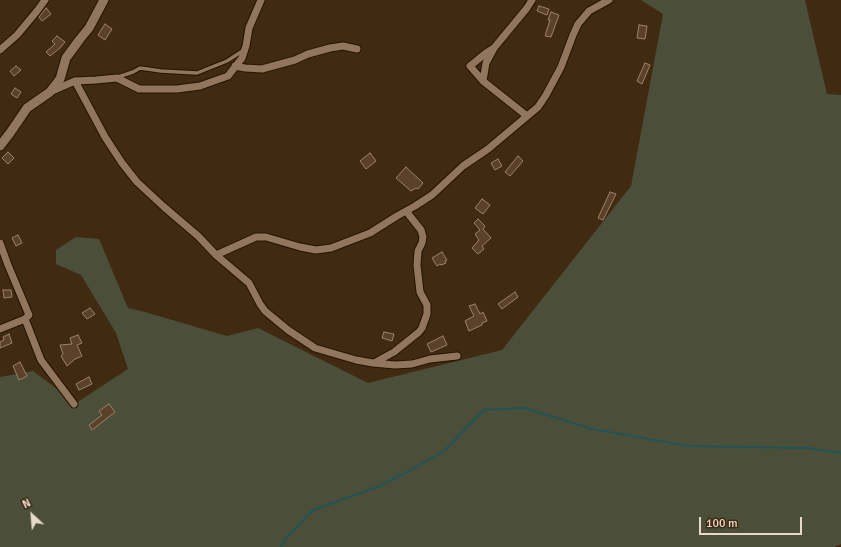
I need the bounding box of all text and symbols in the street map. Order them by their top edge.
north arrow [12,495,52,535]
text: N [20,496,33,511]
scale bar [701,509,804,535]
text: 100 m [706,516,738,531]

